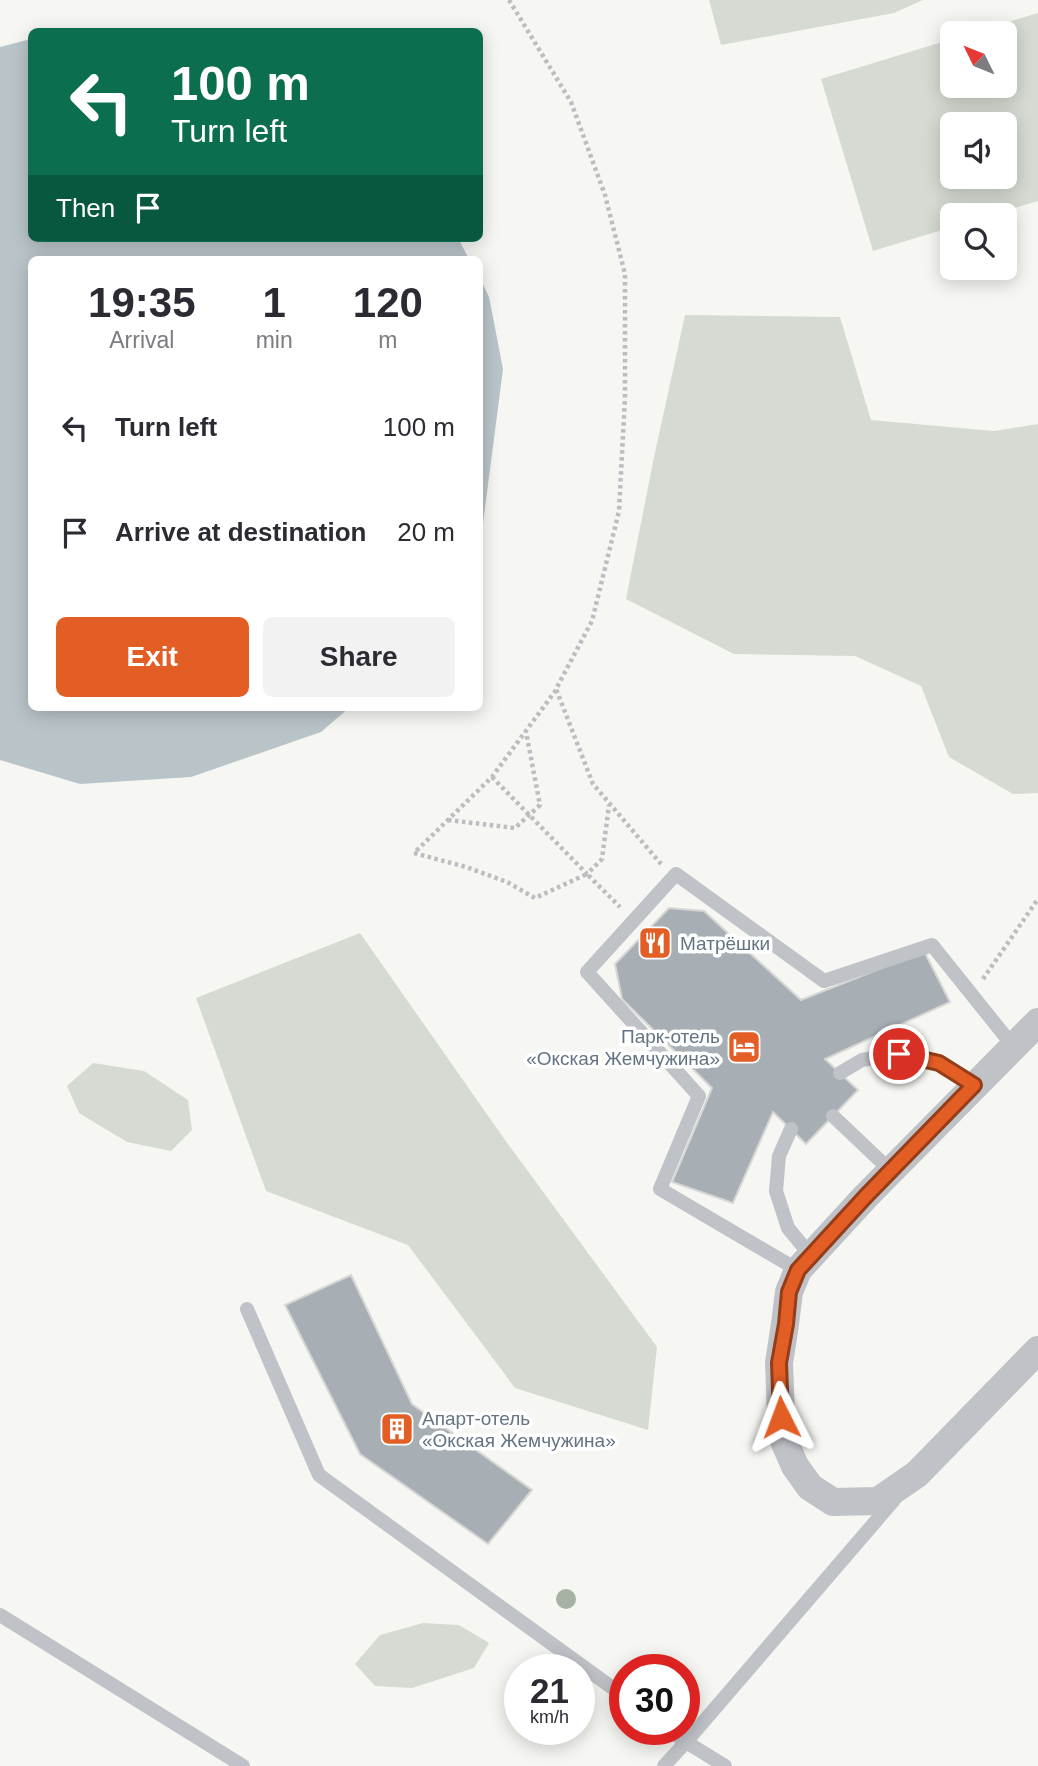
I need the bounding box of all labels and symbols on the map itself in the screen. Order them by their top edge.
north arrow [940,21,1017,98]
restaurant icon: Матрёшки [636,924,674,962]
place label: Матрёшки [680,933,770,954]
pin [869,1024,929,1084]
place label: Парк-отель «Окская Жемчужина» [526,1026,720,1069]
hotel icon: Парк-отель «Окская Жемчужина» [725,1028,763,1066]
position arrow [744,1380,818,1454]
place label: Апарт-отель «Окская Жемчужина» [422,1408,616,1451]
building icon: Апарт-отель «Окская Жемчужина» [378,1410,416,1448]
speed limit sign: 30 [609,1654,700,1745]

